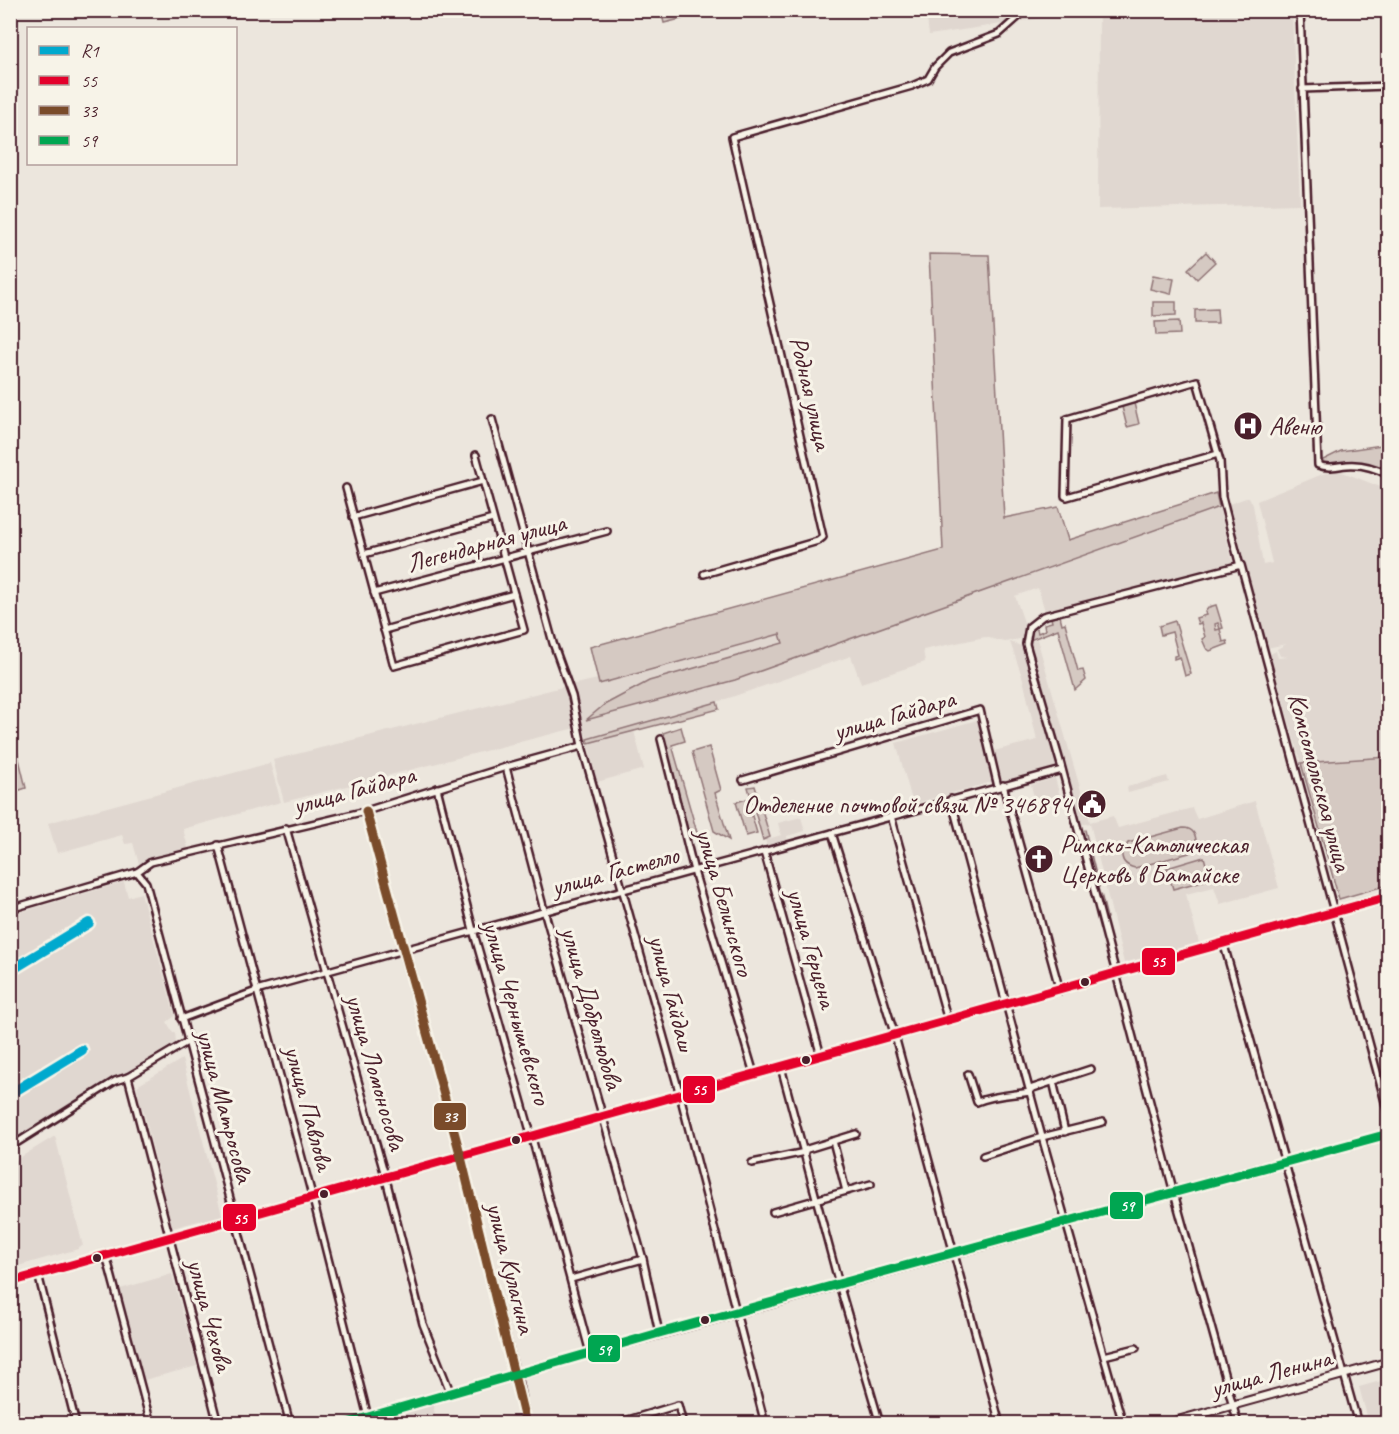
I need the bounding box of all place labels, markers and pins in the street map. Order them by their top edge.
hospital icon: Авеню [1232,410,1264,442]
place label: Авеню [1269,410,1324,443]
place label: Отделение почтовой связи № 346894 [743,788,1073,821]
public building icon: Отделение почтовой связи № 346894 [1076,788,1108,820]
place label: Римско-Католическая Церковь в Батайске [1060,828,1250,891]
church icon: Римско-Католическая Церковь в Батайске [1023,843,1055,875]
unlabelled marker [1079,976,1091,988]
unlabelled marker [800,1054,812,1066]
unlabelled marker [510,1134,522,1146]
unlabelled marker [318,1188,330,1200]
unlabelled marker [91,1252,103,1264]
unlabelled marker [699,1314,711,1326]

